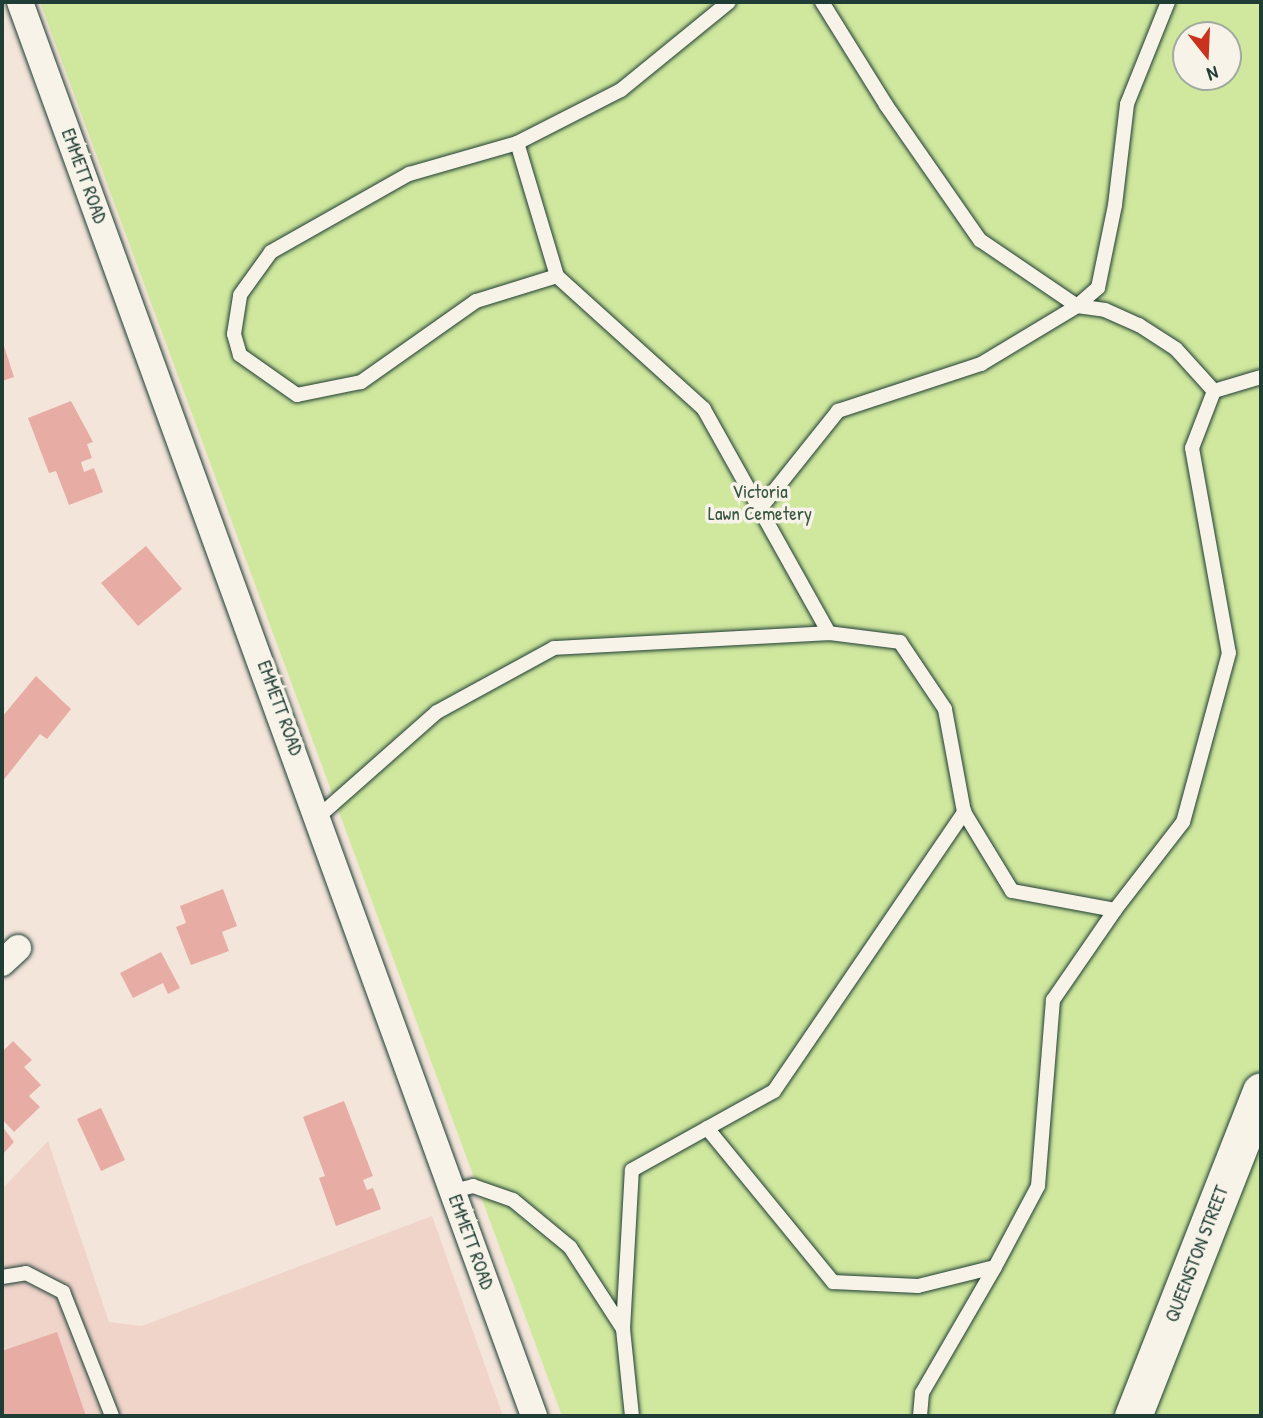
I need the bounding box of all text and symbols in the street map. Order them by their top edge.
north arrow [1172,21,1242,91]
text: N [1204,60,1222,88]
street label: EMMETT ROAD [56,126,112,226]
park label: Victoria Lawn Cemetery [708,481,812,525]
street label: EMMETT ROAD [252,658,308,758]
street label: QUEENSTON STREET [1160,1183,1234,1325]
street label: EMMETT ROAD [443,1192,499,1292]

